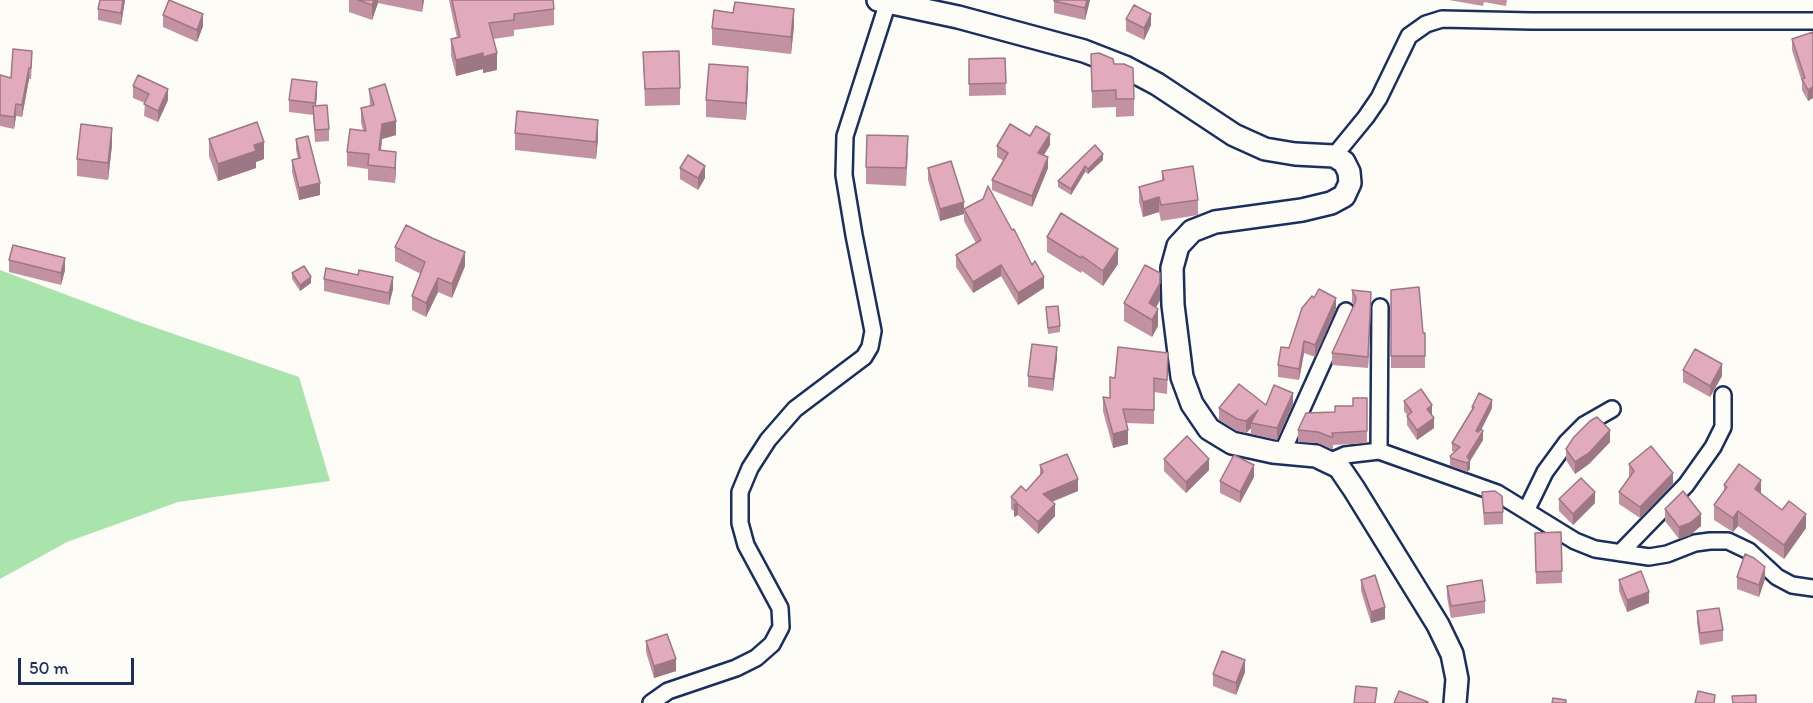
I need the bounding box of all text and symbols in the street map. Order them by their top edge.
scale bar [21,646,136,684]
text: 50 m [29,657,69,679]

